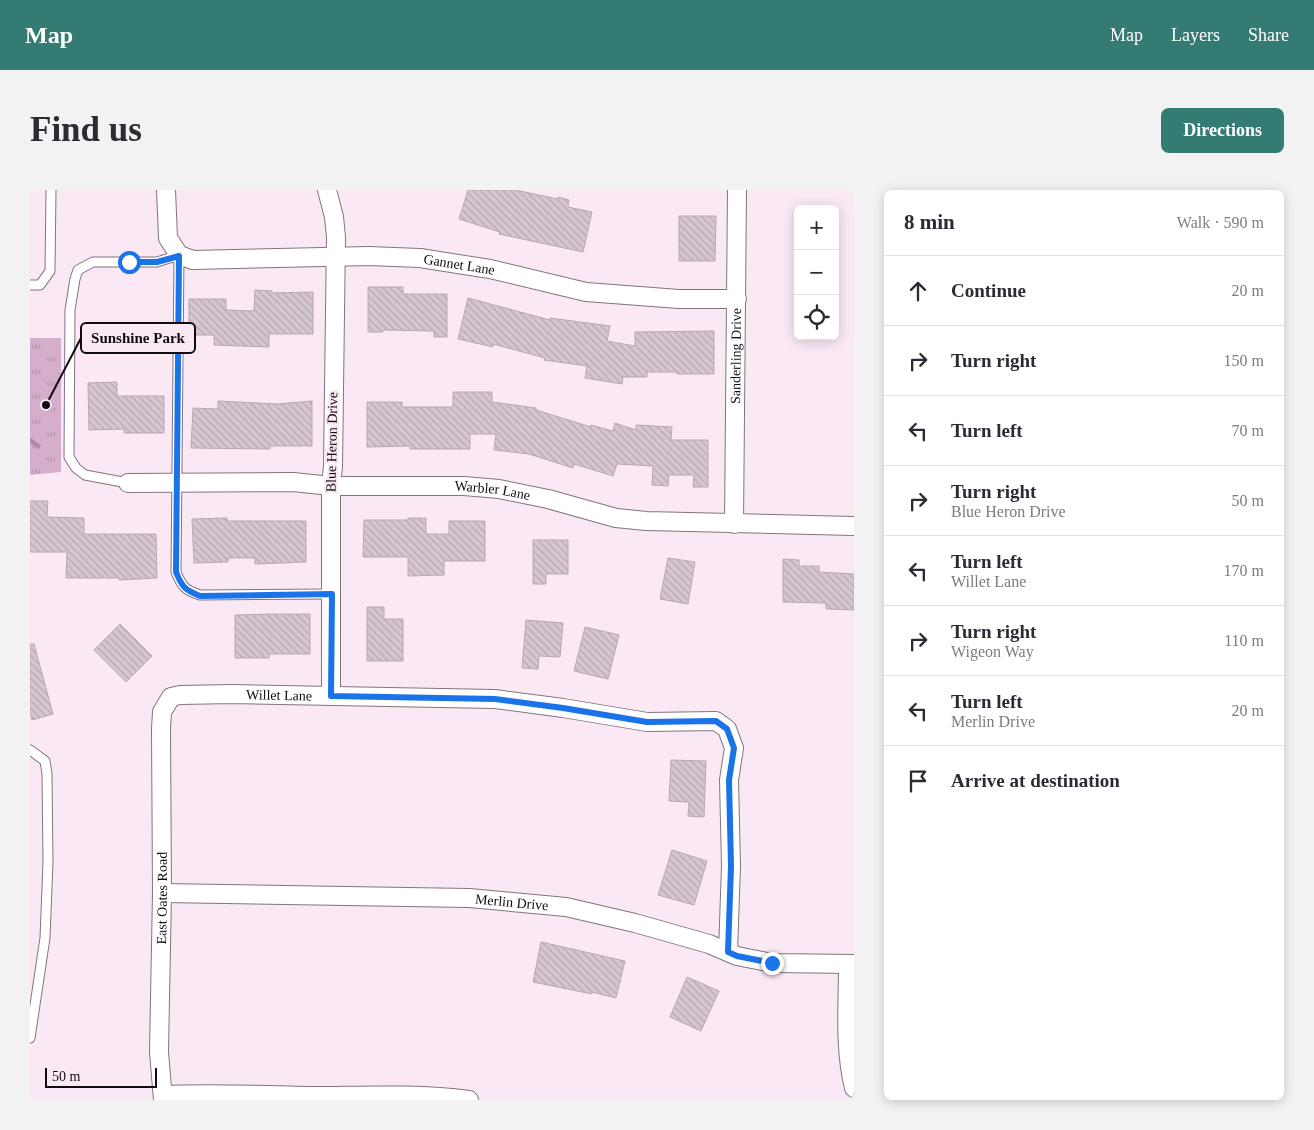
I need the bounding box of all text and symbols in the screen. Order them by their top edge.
text: Map [25,22,73,48]
text: Map [1110,25,1143,45]
text: Layers [1171,25,1220,45]
text: Share [1248,25,1289,45]
button: Directions [1161,108,1284,153]
text: Find us [30,110,142,149]
map controls [794,205,839,340]
button: + [794,205,839,250]
text: 8 min [904,210,955,234]
text: Walk · 590 m [1177,214,1264,231]
button: − [794,250,839,295]
route start [118,251,141,274]
street label: Gannet Lane [423,251,496,277]
icon: ahead [904,277,932,305]
text: Continue [951,280,1026,301]
text: 20 m [1232,282,1264,299]
button: locate [794,295,839,340]
street label: Sanderling Drive [728,308,743,404]
callout: Sunshine Park [81,323,195,353]
text: Sunshine Park [91,330,186,346]
icon: right [904,347,932,375]
text: Turn right [951,350,1036,371]
text: 150 m [1224,352,1264,369]
street label: Blue Heron Drive [324,392,340,492]
icon: left [904,417,932,445]
text: Turn left [951,420,1023,441]
text: 70 m [1232,422,1264,439]
street label: Warbler Lane [455,479,532,503]
text: Turn right [951,481,1036,502]
icon: right [904,487,932,515]
text: 50 m [1232,492,1264,509]
text: Blue Heron Drive [951,503,1066,520]
text: Turn left [951,551,1023,572]
icon: left [904,557,932,585]
text: 170 m [1224,562,1264,579]
text: Willet Lane [951,573,1026,590]
text: Turn right [951,621,1036,642]
icon: right [904,627,932,655]
text: 110 m [1224,632,1264,649]
text: Wigeon Way [951,643,1034,660]
street label: Willet Lane [246,687,312,703]
text: Turn left [951,691,1023,712]
icon: left [904,697,932,725]
text: 20 m [1232,702,1264,719]
text: Merlin Drive [951,713,1035,730]
icon: arrive [904,767,932,795]
text: Arrive at destination [951,770,1120,791]
street label: East Oates Road [154,852,170,945]
street label: Merlin Drive [474,891,549,913]
route end [761,952,784,975]
scale bar [45,1065,158,1088]
text: 50 m [52,1069,80,1084]

